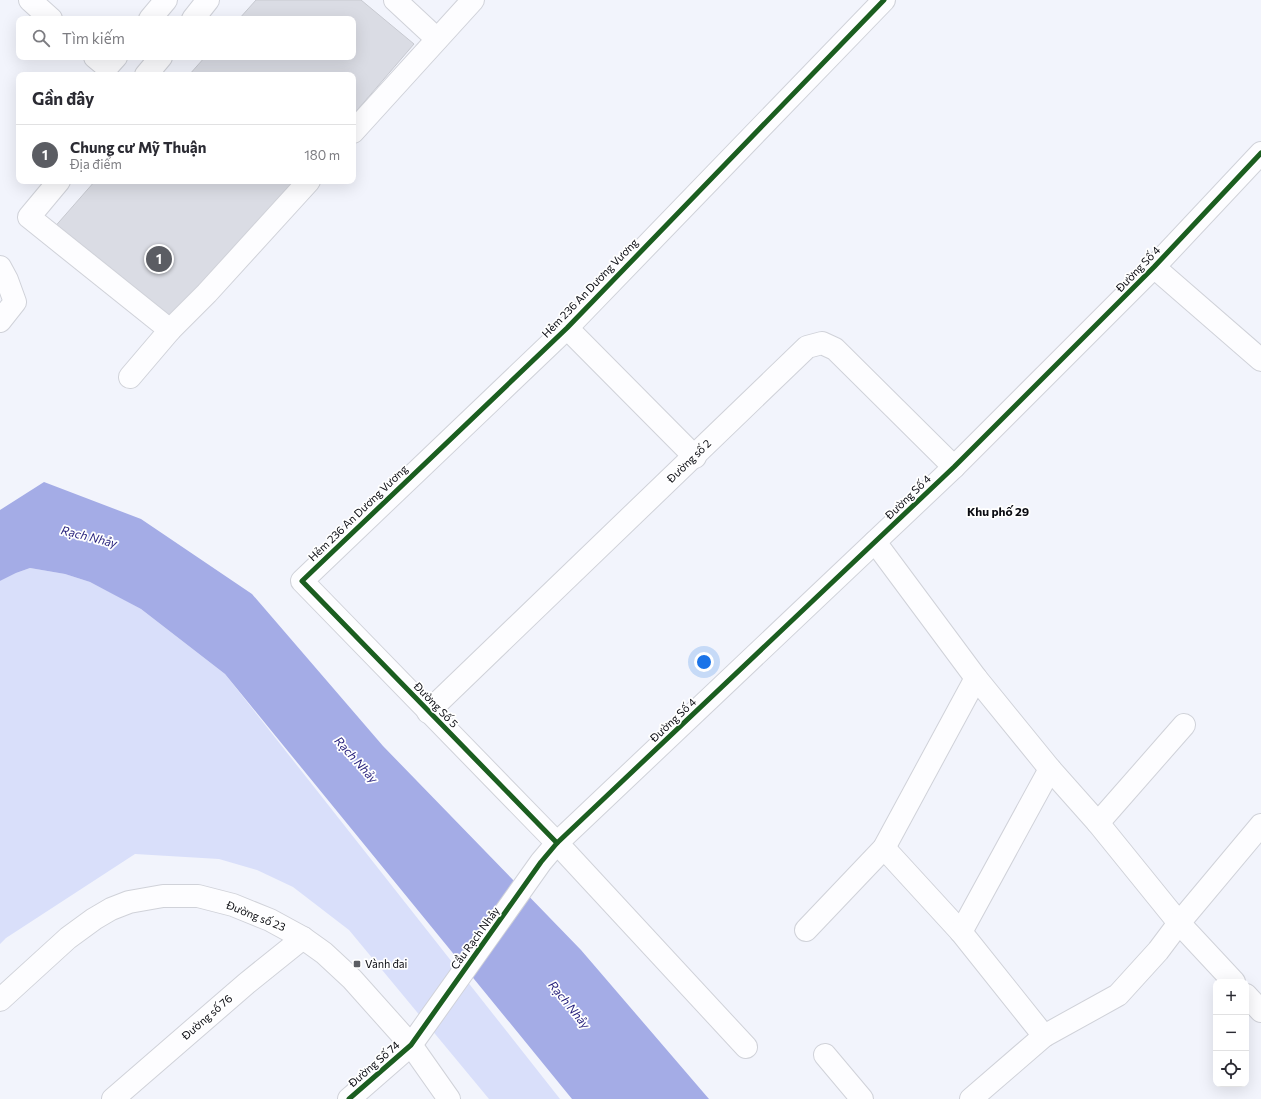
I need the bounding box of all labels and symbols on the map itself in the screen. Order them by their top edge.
street label: Hẻm 236 An Dương Vương [539,235,640,340]
street label: Đường Số 4 [1112,243,1163,295]
pin: 1 [146,244,172,274]
street label: Đường số 2 [663,436,713,486]
street label: Hẻm 236 An Dương Vương [305,462,410,563]
street label: Đường Số 4 [882,472,933,522]
district label: Khu phố 29 [967,504,1029,518]
water label: Rạch Nhảy [60,522,120,550]
your location [694,652,714,672]
street label: Đường Số 5 [411,679,461,730]
street label: Đường Số 4 [646,695,699,745]
water label: Rạch Nhảy [332,733,382,786]
street label: Đường số 23 [224,897,288,933]
street label: Cầu Rạch Nhảy [448,904,502,972]
place label: Vành đai [365,957,407,970]
marker: Vành đai [352,959,362,969]
water label: Rạch Nhảy [546,978,594,1032]
street label: Đường số 76 [178,991,235,1043]
street label: Đường Số 74 [345,1038,402,1090]

